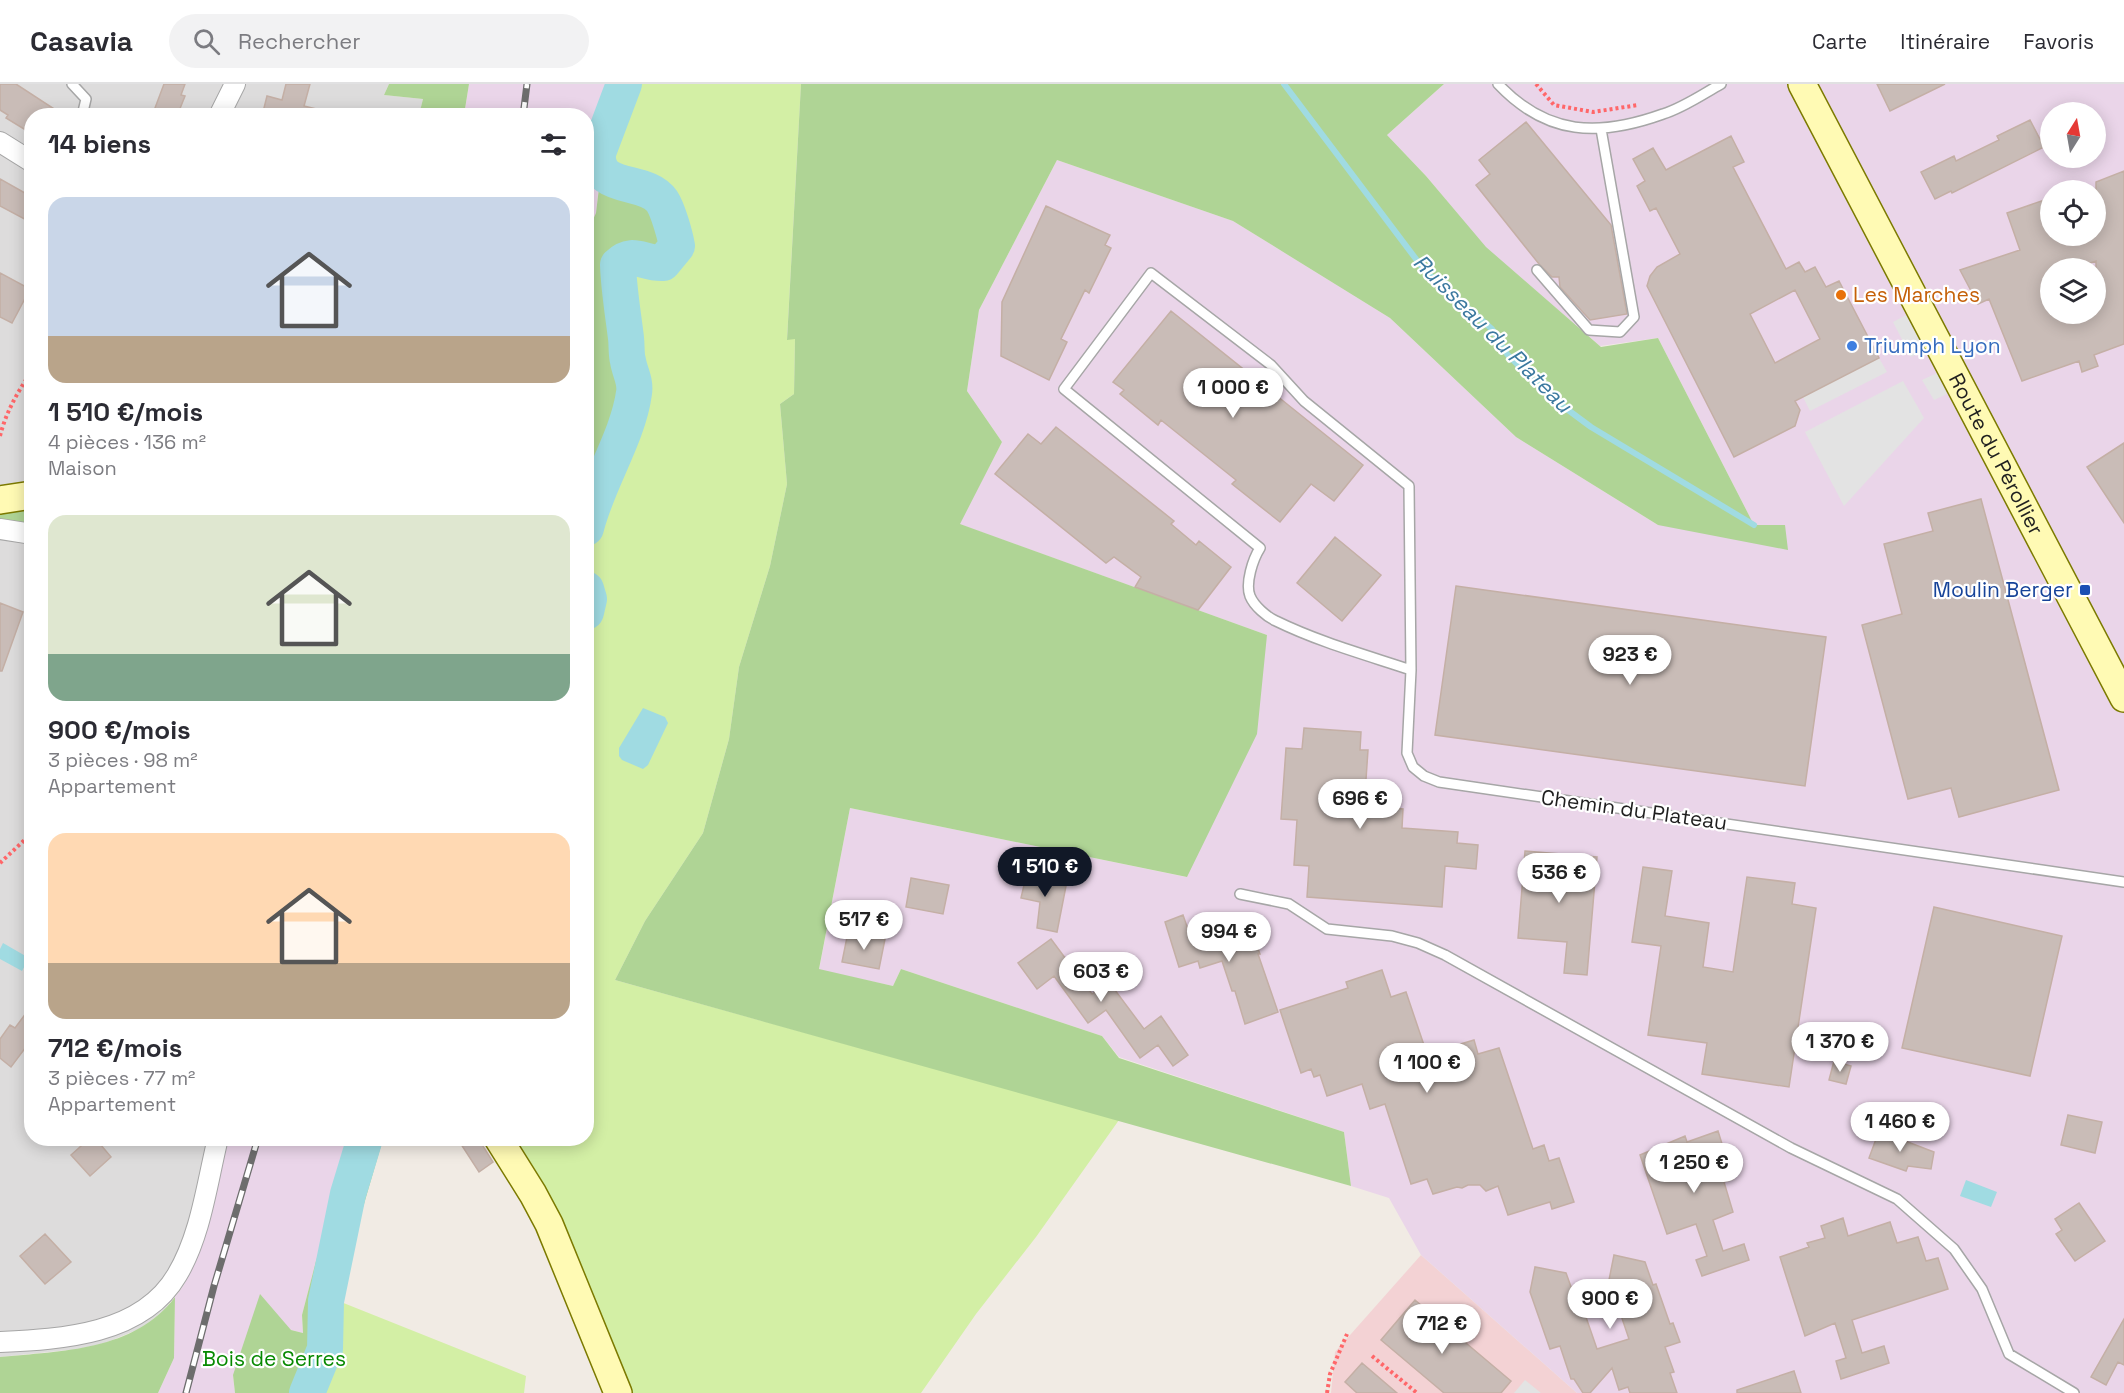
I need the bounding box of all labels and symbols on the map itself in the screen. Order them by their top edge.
north arrow [2040,102,2106,168]
water label: Ruisseau du Plateau [1408,248,1579,419]
place label: Les Marches [1853,281,1980,308]
marker: Les Marches [1834,288,1848,302]
place label: Triumph Lyon [1864,332,2001,359]
marker: Triumph Lyon [1845,339,1859,353]
pin: 1 000 € [1178,368,1288,419]
street label: Route du Pérollier [1943,368,2050,540]
place label: Moulin Berger [1933,576,2073,603]
marker: Moulin Berger [2078,583,2092,597]
pin: 923 € [1588,635,1672,686]
pin: 696 € [1318,779,1402,830]
street label: Chemin du Plateau [1539,783,1729,836]
pin: 1 510 € [990,847,1100,898]
pin: 536 € [1517,853,1601,904]
pin: 517 € [822,900,906,951]
pin: 994 € [1187,912,1271,963]
pin: 603 € [1059,952,1143,1003]
pin: 1 370 € [1785,1022,1895,1073]
pin: 1 100 € [1372,1043,1482,1094]
pin: 1 460 € [1845,1102,1955,1153]
pin: 1 250 € [1639,1143,1749,1194]
pin: 900 € [1568,1279,1652,1330]
pin: 712 € [1400,1304,1484,1355]
park label: Bois de Serres [202,1345,346,1372]

